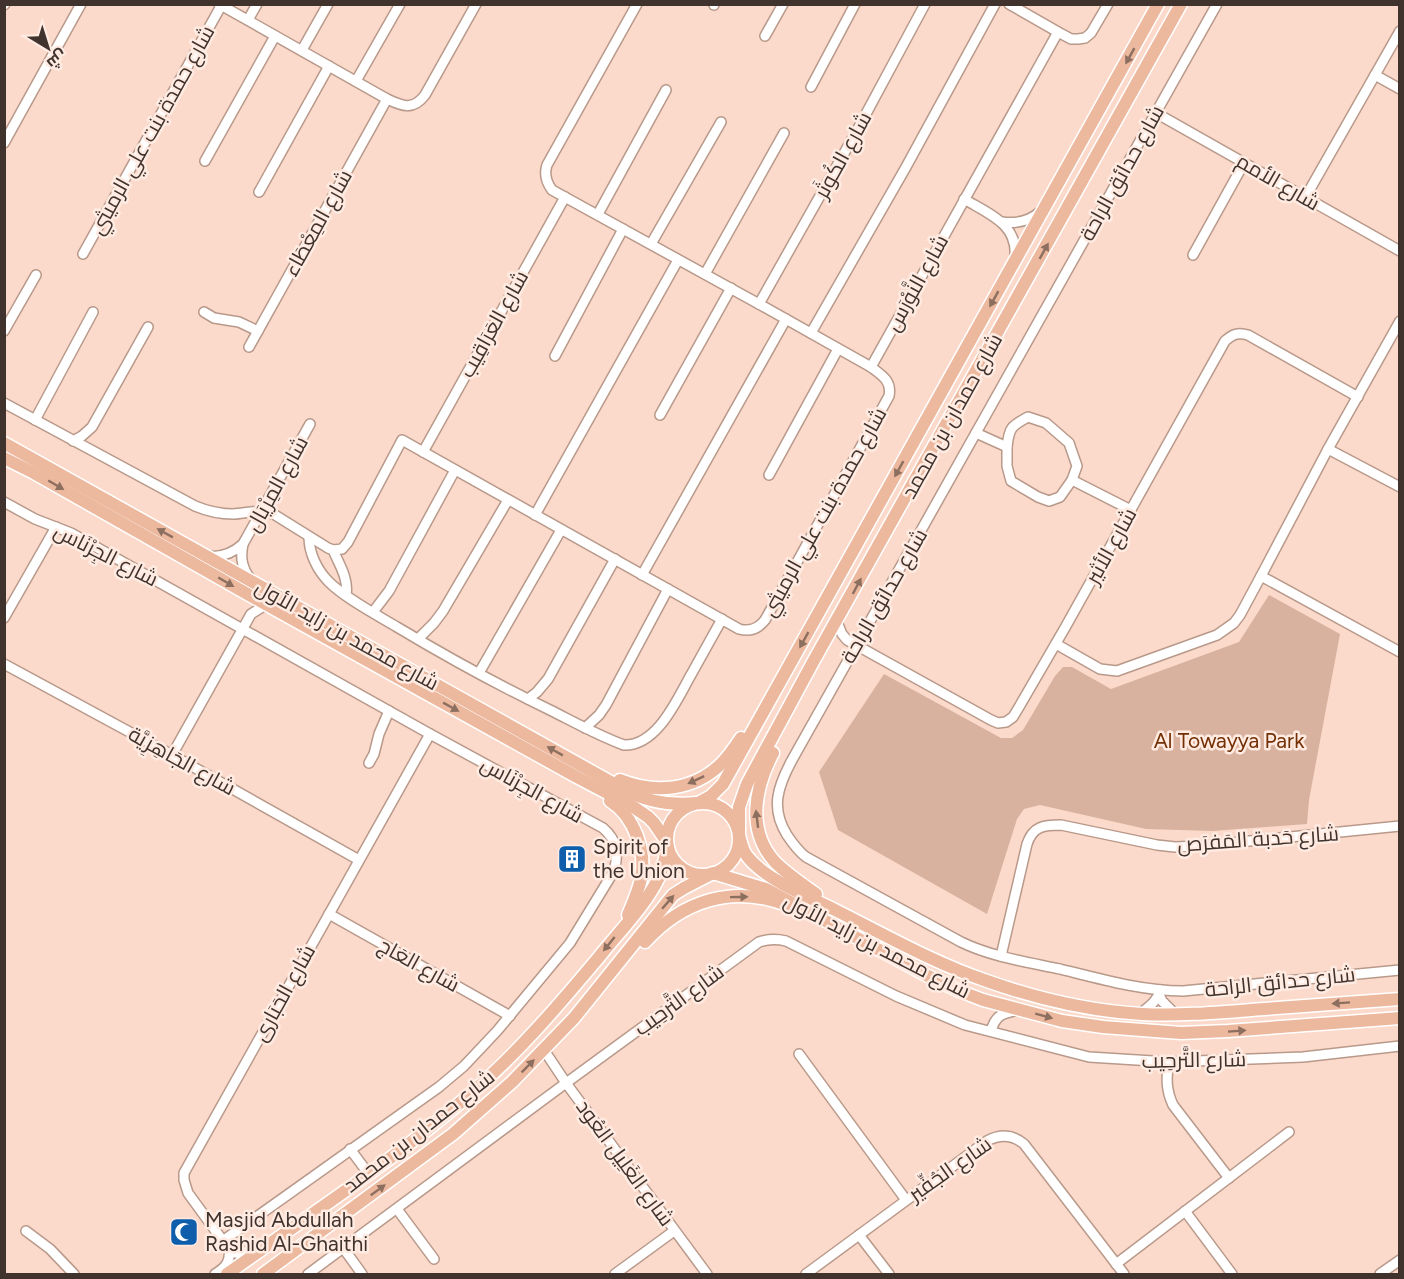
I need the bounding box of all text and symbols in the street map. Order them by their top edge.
north arrow [18,18,78,78]
street label: شارع حمدة بنت علي الرميثي [84,21,223,240]
text: ش [43,46,71,73]
one-way arrow [1125,47,1135,64]
street label: شارع حدائق الراحة [1074,101,1171,246]
street label: شارع الكُوثَر [808,107,878,204]
street label: شارع الأمم [1231,148,1324,217]
street label: شارع المِعْطَاء [278,165,359,281]
street label: شارع النَّوْرَس [879,230,955,336]
one-way arrow [1039,242,1049,259]
street label: شارع العَرَاقِيب [454,266,535,383]
one-way arrow [989,291,999,308]
street label: شارع حمدان بن محمد [896,329,1009,504]
street label: شارع حمدة بنت علي الرميثي [756,403,895,622]
street label: شارع المِرْيَال [240,432,315,537]
one-way arrow [894,461,904,478]
one-way arrow [48,480,64,491]
street label: شارع الأثير [1079,503,1143,590]
street label: شارع الجِرْنَاس [49,518,162,593]
street label: شارع حدائق الراحة [835,524,934,668]
one-way arrow [156,528,173,538]
street label: شارع محمد بن زايد الأول [250,574,443,697]
one-way arrow [218,576,234,587]
one-way arrow [852,577,862,594]
one-way arrow [799,632,809,649]
one-way arrow [443,702,460,712]
street label: شارع الجَاهِزِيَّة [123,721,240,802]
park label: Al Towayya Park [1154,728,1305,753]
one-way arrow [547,746,564,756]
street label: شارع الجِرْنَاس [476,751,588,830]
one-way arrow [687,776,704,785]
one-way arrow [752,809,762,828]
street label: شارع حَدبة المَفرَص [1176,820,1340,859]
place label: Spirit of the Union [593,834,685,883]
building icon: Spirit of the Union [556,843,588,875]
street label: شارع محمد بن زايد الأول [779,888,975,1005]
one-way arrow [730,892,749,902]
one-way arrow [661,895,674,910]
street label: شارع العَاج [373,932,464,999]
one-way arrow [603,937,616,952]
street label: شارع الحَبَارى [247,940,322,1046]
street label: شارع التَّرحِيب [628,958,730,1042]
street label: شارع حدائق الراحة [1203,961,1357,1004]
one-way arrow [1332,999,1351,1008]
one-way arrow [1035,1012,1053,1022]
one-way arrow [1228,1026,1247,1035]
street label: شارع التَّرحِيب [1141,1045,1247,1075]
one-way arrow [520,1059,535,1073]
street label: شارع حمدان بن محمد [338,1064,500,1199]
street label: شارع الغَلِيل العُود [570,1095,680,1232]
street label: شارع الجُفِّير [902,1130,997,1209]
one-way arrow [369,1184,385,1196]
place label: Masjid Abdullah Rashid Al-Ghaithi [205,1207,368,1256]
mosque icon: Masjid Abdullah Rashid Al-Ghaithi [168,1216,200,1248]

